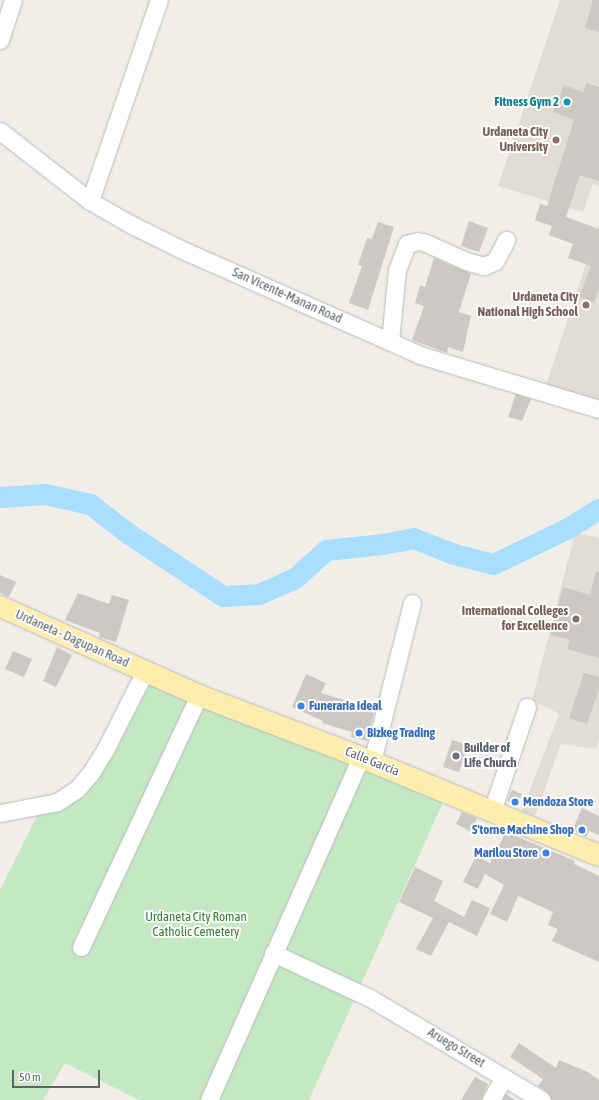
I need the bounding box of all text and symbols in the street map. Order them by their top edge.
place label: Fitness Gym 2 [494,94,559,110]
marker: Fitness Gym 2 [562,97,572,107]
place label: Urdaneta City University [483,125,548,156]
marker: Urdaneta City University [551,135,561,145]
street label: San Vicente-Manan Road [230,265,344,327]
place label: Urdaneta City National High School [477,290,578,321]
marker: Urdaneta City National High School [581,300,591,310]
place label: International Colleges for Excellence [462,604,568,635]
street label: Urdaneta - Dagupan Road [13,607,131,671]
marker: International Colleges for Excellence [571,614,581,624]
place label: Funeraria Ideal [309,698,382,714]
marker: Funeraria Ideal [296,701,306,711]
place label: Bizkeg Trading [367,725,435,741]
marker: Bizkeg Trading [354,728,364,738]
place label: Builder of Life Church [464,741,517,772]
street label: Calle Garcia [343,744,401,780]
marker: Builder of Life Church [451,751,461,761]
place label: Mendoza Store [523,794,593,810]
marker: Mendoza Store [510,797,520,807]
place label: S'torne Machine Shop [472,822,574,838]
marker: S'torne Machine Shop [577,825,587,835]
place label: Marilou Store [474,845,538,861]
marker: Marilou Store [541,848,551,858]
park label: Urdaneta City Roman Catholic Cemetery [145,910,247,941]
street label: Aruego Street [424,1025,488,1071]
scale bar [14,1062,102,1088]
text: 50 m [19,1070,41,1084]

